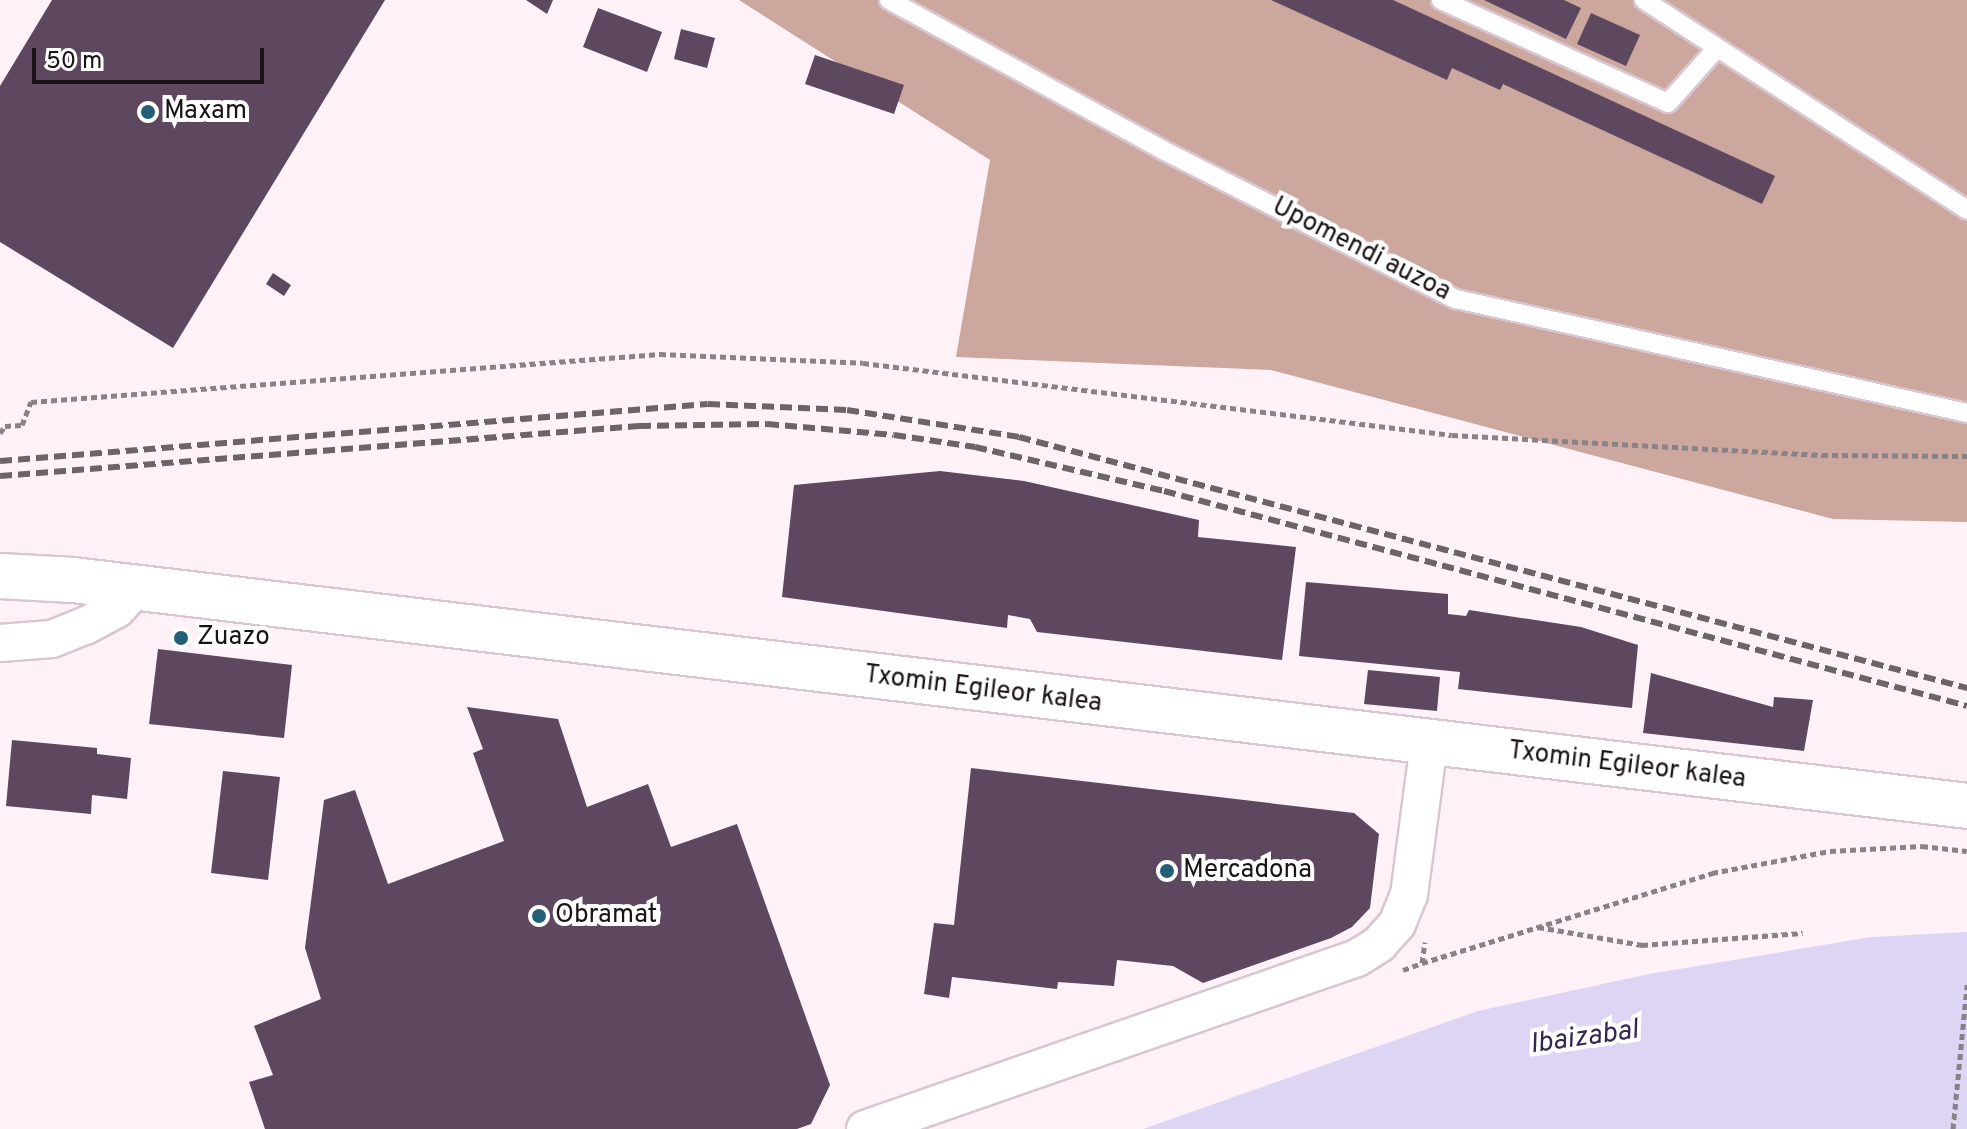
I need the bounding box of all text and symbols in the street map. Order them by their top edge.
scale bar [36,32,268,82]
text: 50 m [46,47,102,77]
place label: Maxam [164,96,247,128]
marker: Maxam [139,103,157,121]
street label: Upomendi auzoa [1267,192,1455,308]
place label: Zuazo [197,622,270,654]
marker: Zuazo [172,629,190,647]
street label: Txomin Egileor kalea [862,660,1104,720]
street label: Txomin Egileor kalea [1506,736,1748,796]
place label: Mercadona [1183,855,1312,887]
marker: Mercadona [1158,862,1176,880]
place label: Obramat [555,900,657,932]
marker: Obramat [530,907,548,925]
water label: Ibaizabal [1528,1014,1640,1062]

